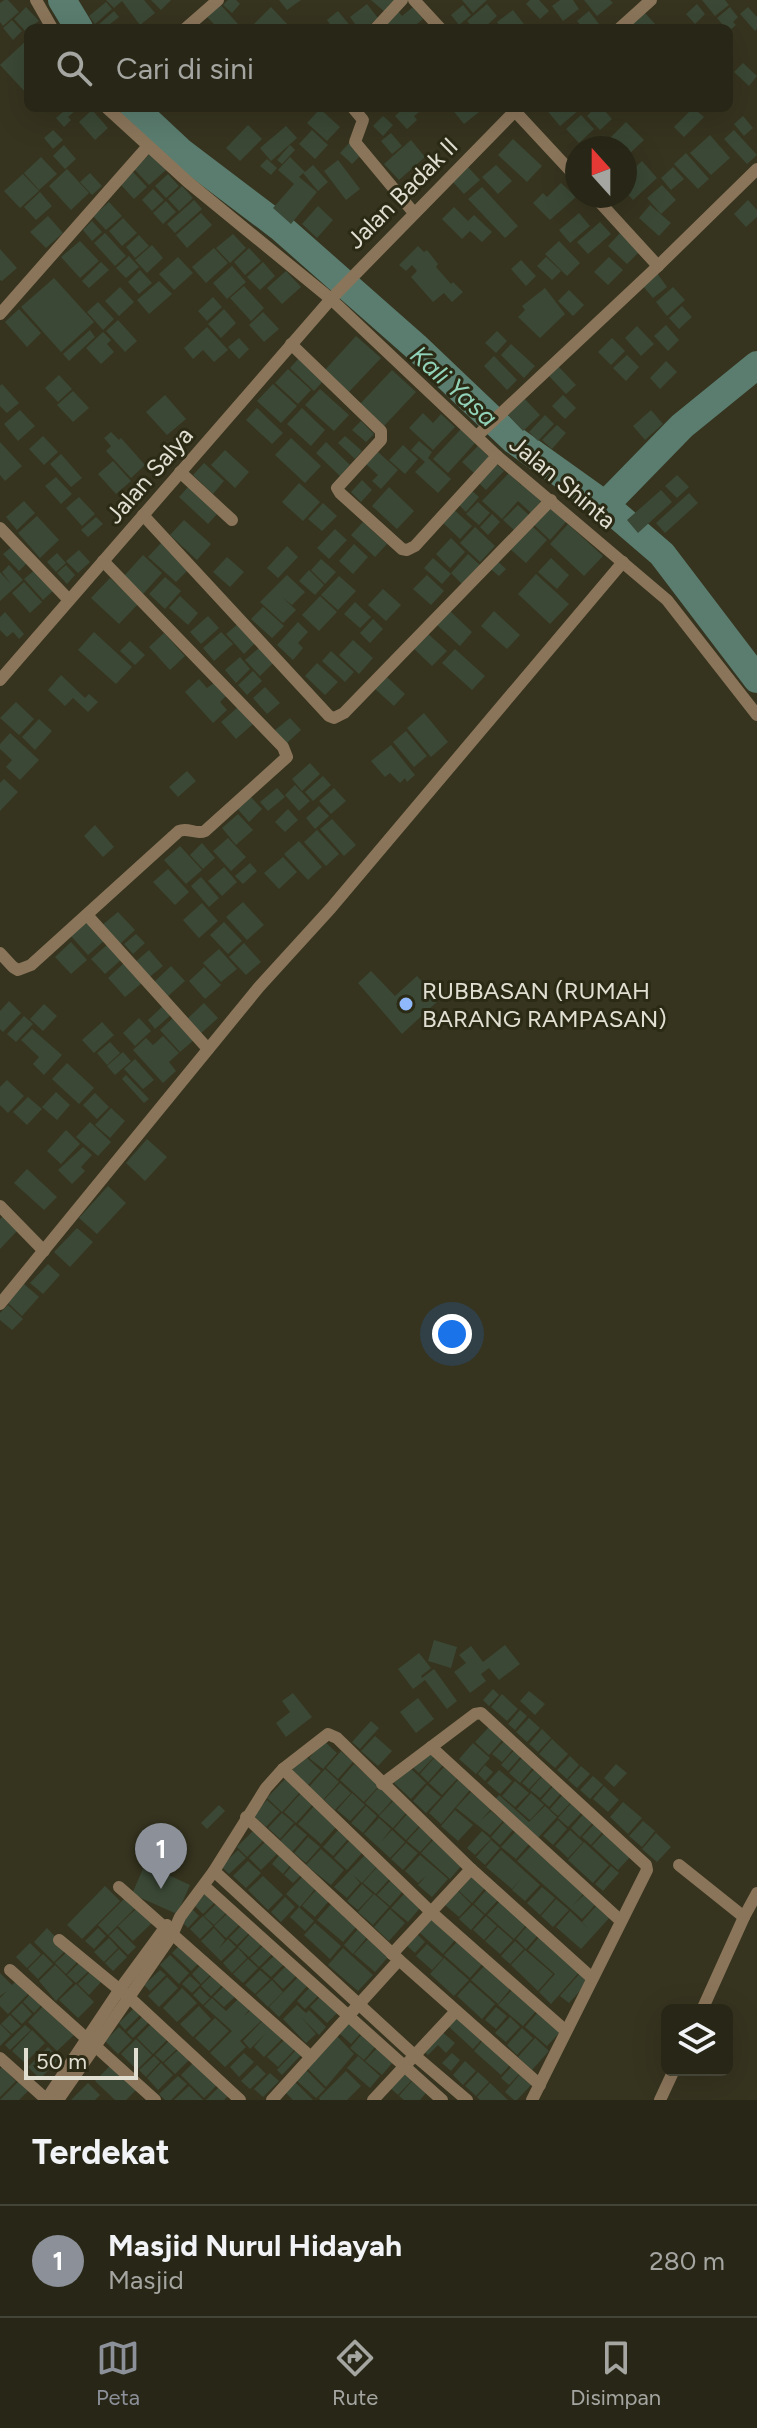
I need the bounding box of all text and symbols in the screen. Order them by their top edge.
search box [24,24,733,112]
icon: search [52,46,96,90]
text: Cari di sini [116,50,254,87]
street label: Jalan Badak II [340,131,464,255]
north arrow [565,136,637,208]
water label: Kali Yasa [404,339,504,433]
street label: Jalan Salya [99,421,199,529]
street label: Jalan Shinta [504,429,622,535]
place label: RUBBASAN (RUMAH BARANG RAMPASAN) [422,976,667,1033]
marker: RUBBASAN (RUMAH BARANG RAMPASAN) [397,995,415,1013]
your location [432,1314,472,1354]
pin: 1 [135,1823,187,1889]
map controls [661,2004,733,2076]
button: layers [661,2004,733,2076]
scale bar [24,2044,138,2080]
text: 50 m [36,2048,87,2075]
text: Terdekat [32,2132,170,2173]
text: Masjid Nurul Hidayah [108,2227,402,2264]
text: 1 [53,2245,63,2277]
text: 280 m [649,2245,725,2277]
text: Masjid [108,2264,184,2296]
tab: Peta [96,2336,140,2411]
tab: Rute [332,2336,378,2411]
tab: Disimpan [570,2336,661,2411]

